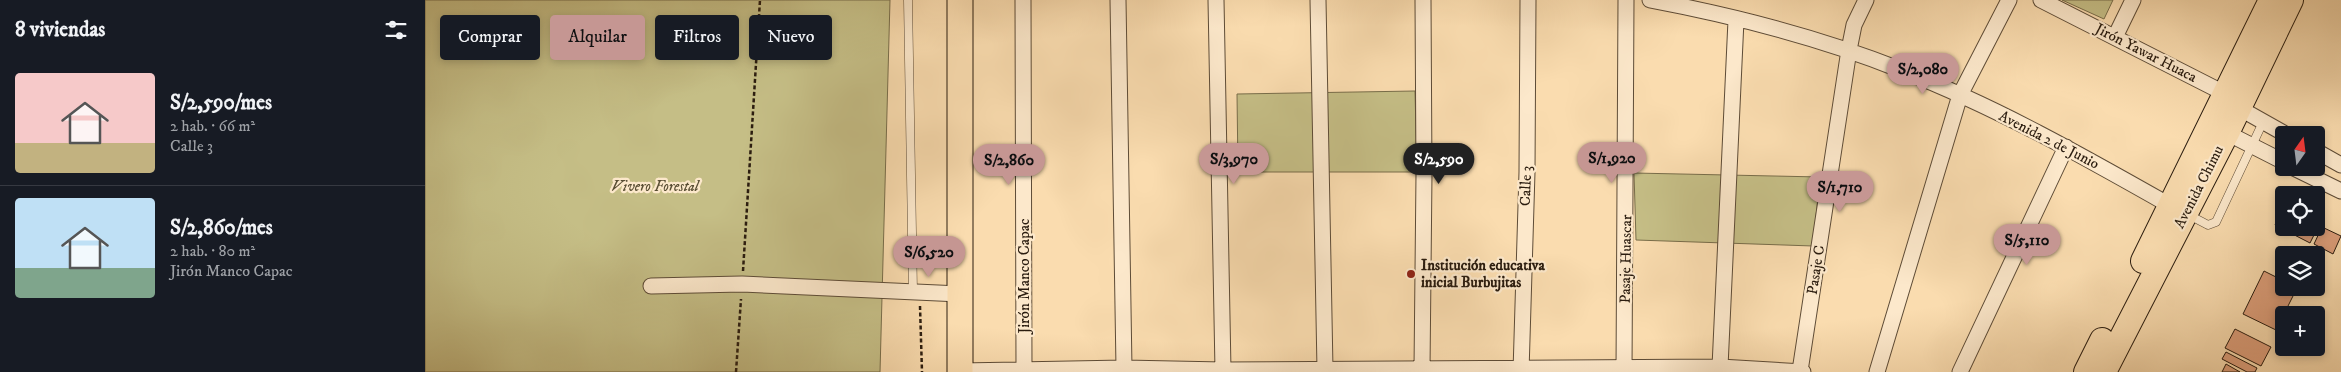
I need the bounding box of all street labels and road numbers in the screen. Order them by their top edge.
street label: Jirón Yawar Huaca [2090,18,2201,87]
street label: Avenida 2 de Junio [1996,107,2102,173]
street label: Avenida Chimu [2170,142,2228,232]
street label: Calle 3 [1516,166,1536,206]
street label: Pasaje Huascar [1616,214,1636,304]
street label: Jirón Manco Capac [1015,218,1034,336]
street label: Pasaje C [1803,244,1829,296]

